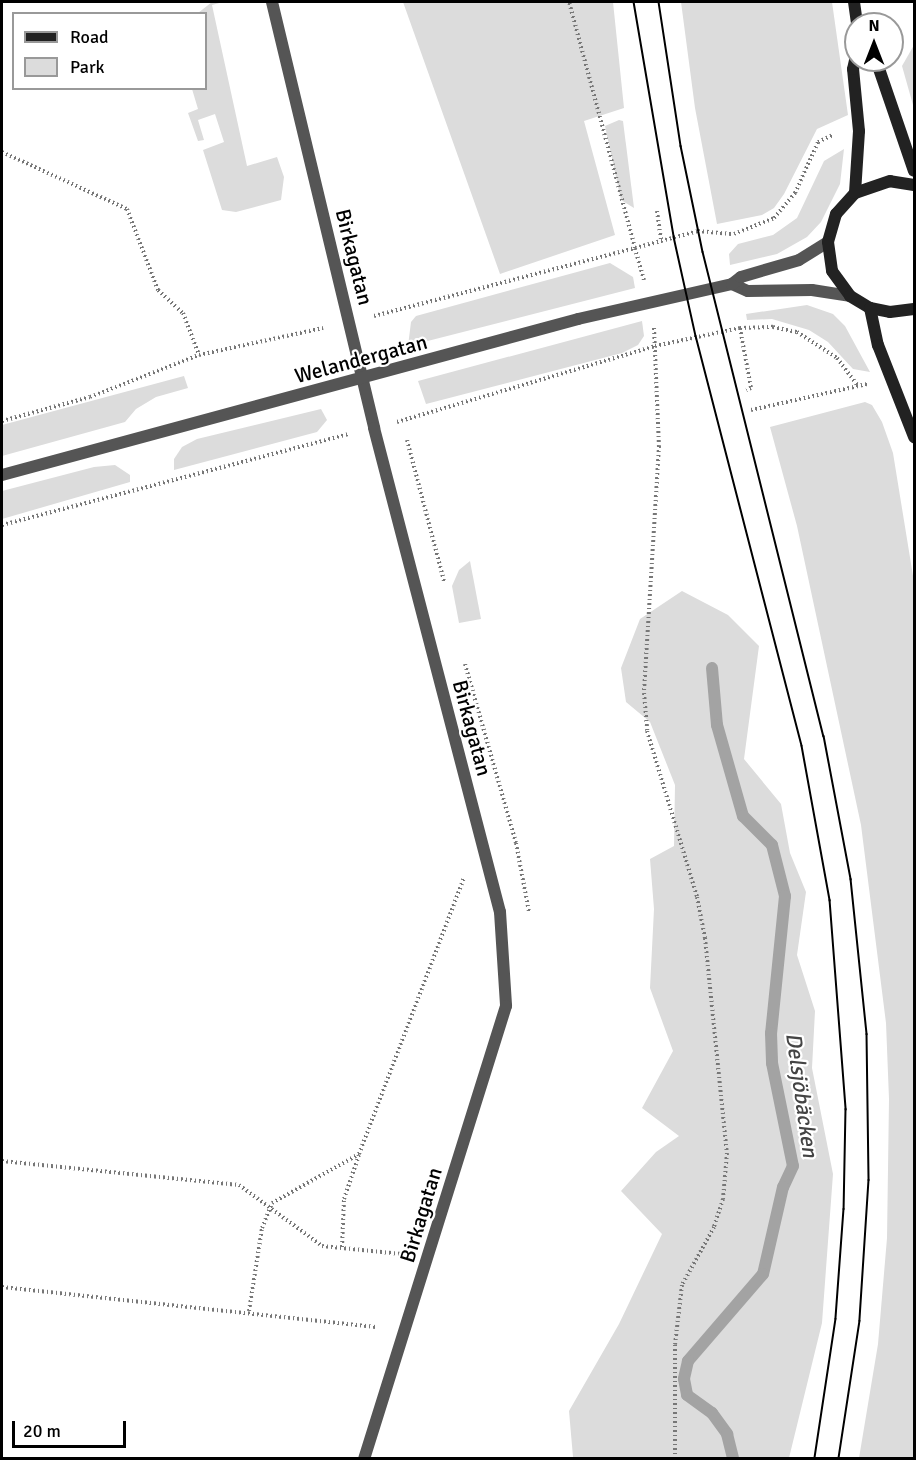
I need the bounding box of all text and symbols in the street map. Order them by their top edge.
legend [12,12,207,90]
north arrow [844,12,904,72]
text: N [868,16,880,36]
text: Road [70,26,109,48]
text: Park [70,56,105,78]
street label: Birkagatan [330,206,378,308]
street label: Welandergatan [292,329,430,389]
street label: Birkagatan [447,677,497,779]
water label: Delsjöbäcken [780,1031,824,1159]
street label: Birkagatan [395,1164,447,1266]
scale bar [15,1409,129,1447]
text: 20 m [23,1420,61,1442]

